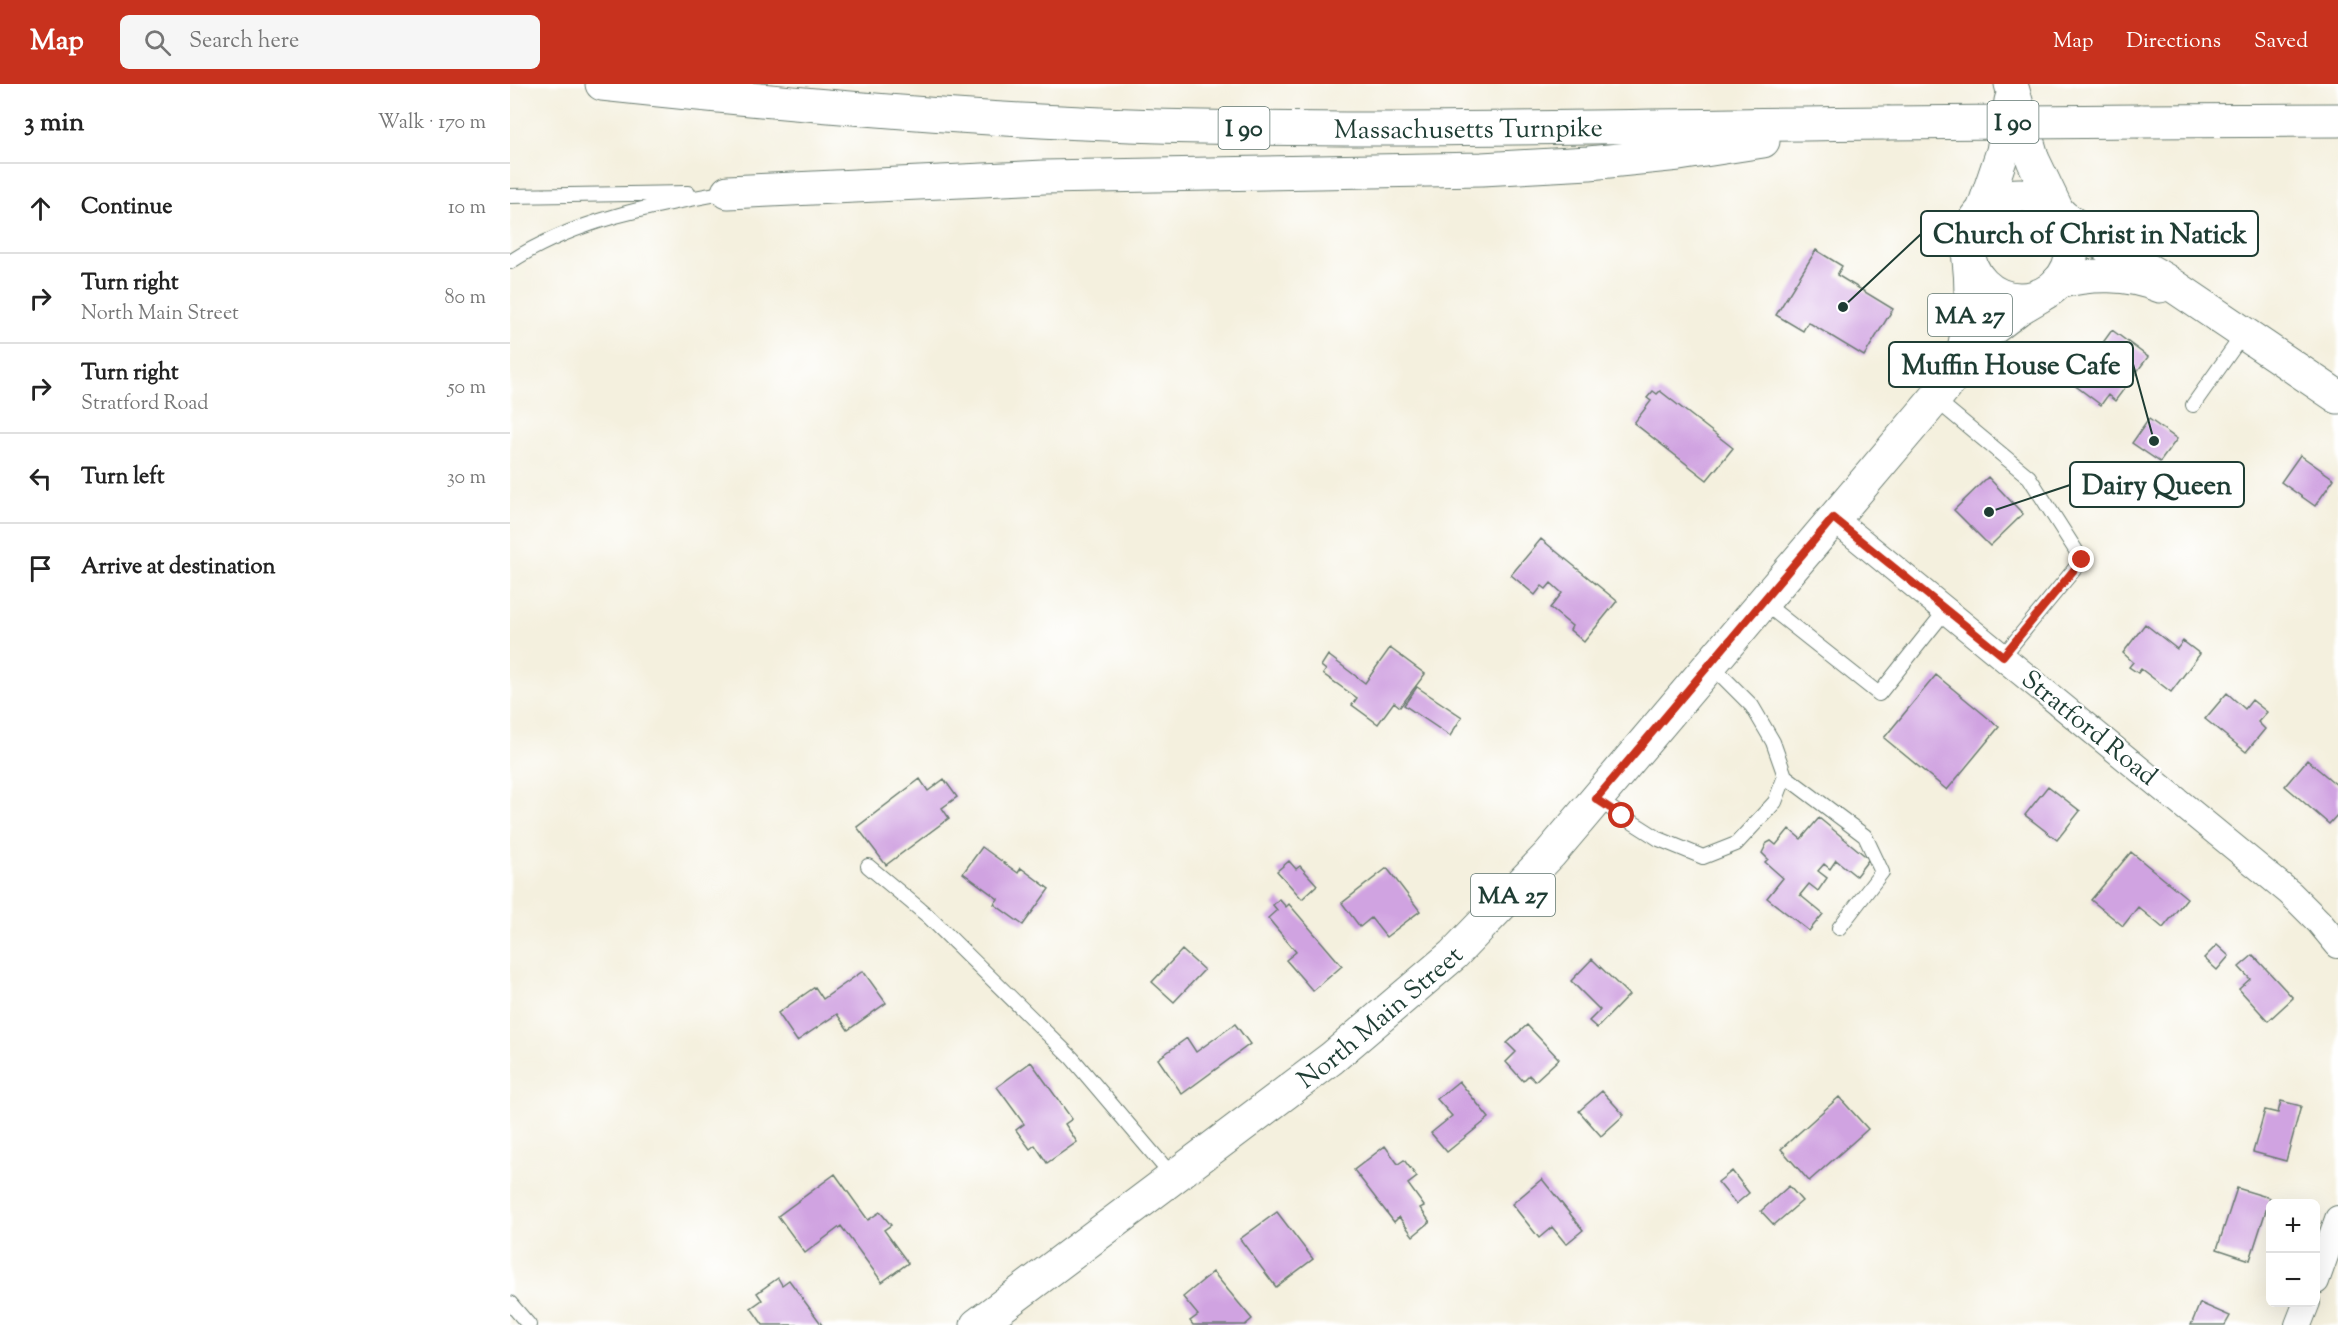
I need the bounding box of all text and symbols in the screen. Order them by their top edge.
search box [120,15,540,69]
text: Map [30,22,84,62]
icon: search [141,26,174,59]
text: Search here [189,26,299,58]
text: Map [2053,27,2093,57]
text: Directions [2126,27,2221,57]
text: Saved [2254,27,2308,57]
road number: I 90 [1988,101,2038,143]
text: 3 min [24,105,84,142]
road number: I 90 [1218,107,1270,149]
text: Walk · 170 m [378,109,486,138]
street label: Massachusetts Turnpike [1334,111,1603,150]
icon: ahead [24,192,57,225]
text: Continue [81,192,172,224]
text: 10 m [448,194,486,223]
callout: Church of Christ in Natick [1921,211,2258,256]
text: Church of Christ in Natick [1933,217,2247,256]
text: Turn right [81,268,178,300]
icon: right [24,282,57,315]
text: 80 m [445,284,486,313]
road number: MA 27 [1928,294,2012,336]
text: North Main Street [81,300,239,329]
callout: Muffin House Cafe [1889,342,2133,387]
text: Muffin House Cafe [1901,348,2121,387]
text: Turn right [81,358,178,390]
icon: right [24,372,57,405]
text: 50 m [448,374,486,403]
text: Stratford Road [81,390,209,419]
icon: left [24,462,57,495]
text: Turn left [81,462,164,494]
callout: Dairy Queen [2070,462,2244,507]
text: 30 m [447,464,486,493]
text: Dairy Queen [2082,468,2232,507]
route end [2068,546,2094,572]
icon: arrive [24,552,57,585]
text: Arrive at destination [81,552,276,584]
street label: Stratford Road [2012,662,2165,796]
route start [1608,802,1634,828]
road number: MA 27 [1471,874,1555,916]
street label: North Main Street [1290,939,1473,1099]
map controls [2266,1199,2320,1307]
button: + [2266,1199,2320,1253]
button: − [2266,1253,2320,1307]

